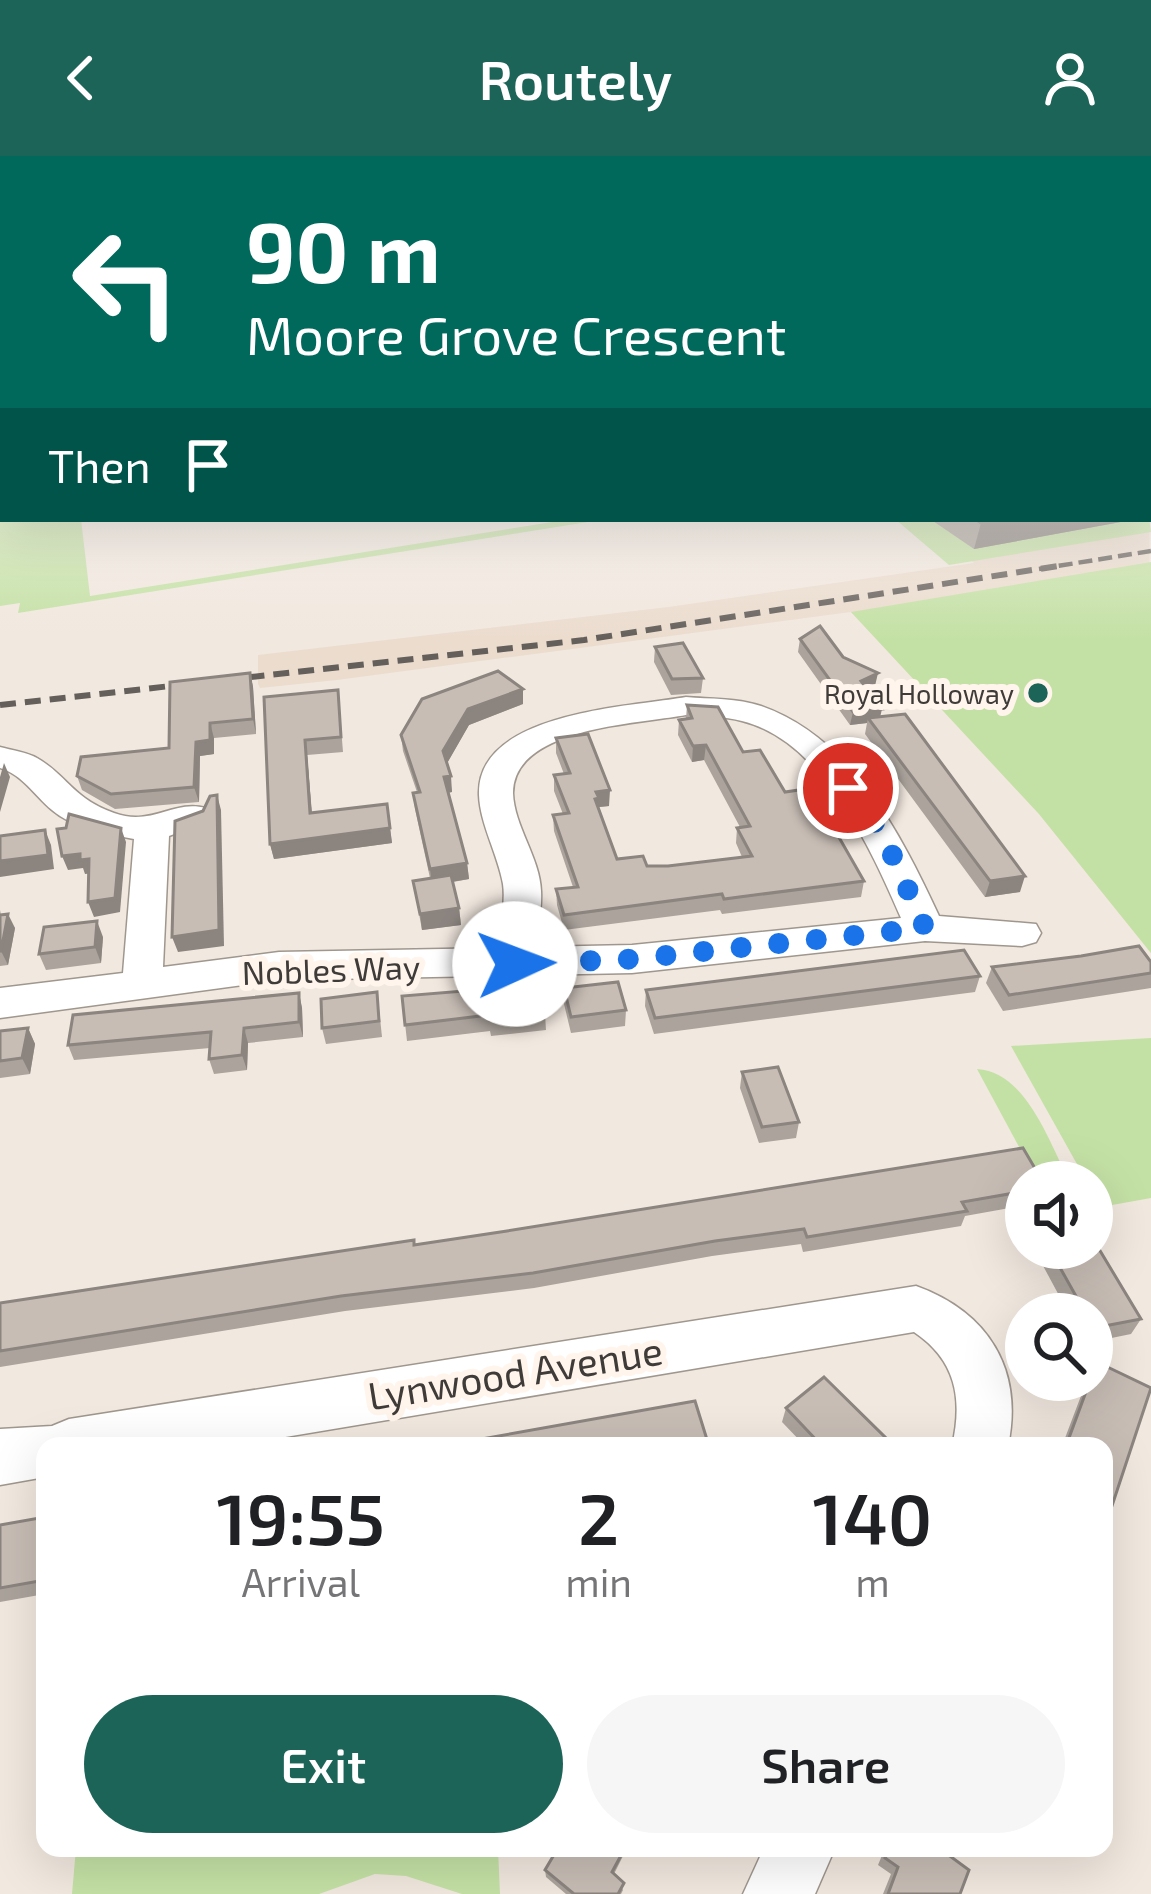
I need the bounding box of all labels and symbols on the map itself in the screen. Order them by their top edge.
place label: Royal Holloway [824,677,1014,710]
marker: Royal Holloway [1025,680,1051,706]
pin [797,737,899,839]
position arrow [452,901,578,1027]
street label: Nobles Way [241,946,421,992]
street label: Lynwood Avenue [364,1325,666,1419]

